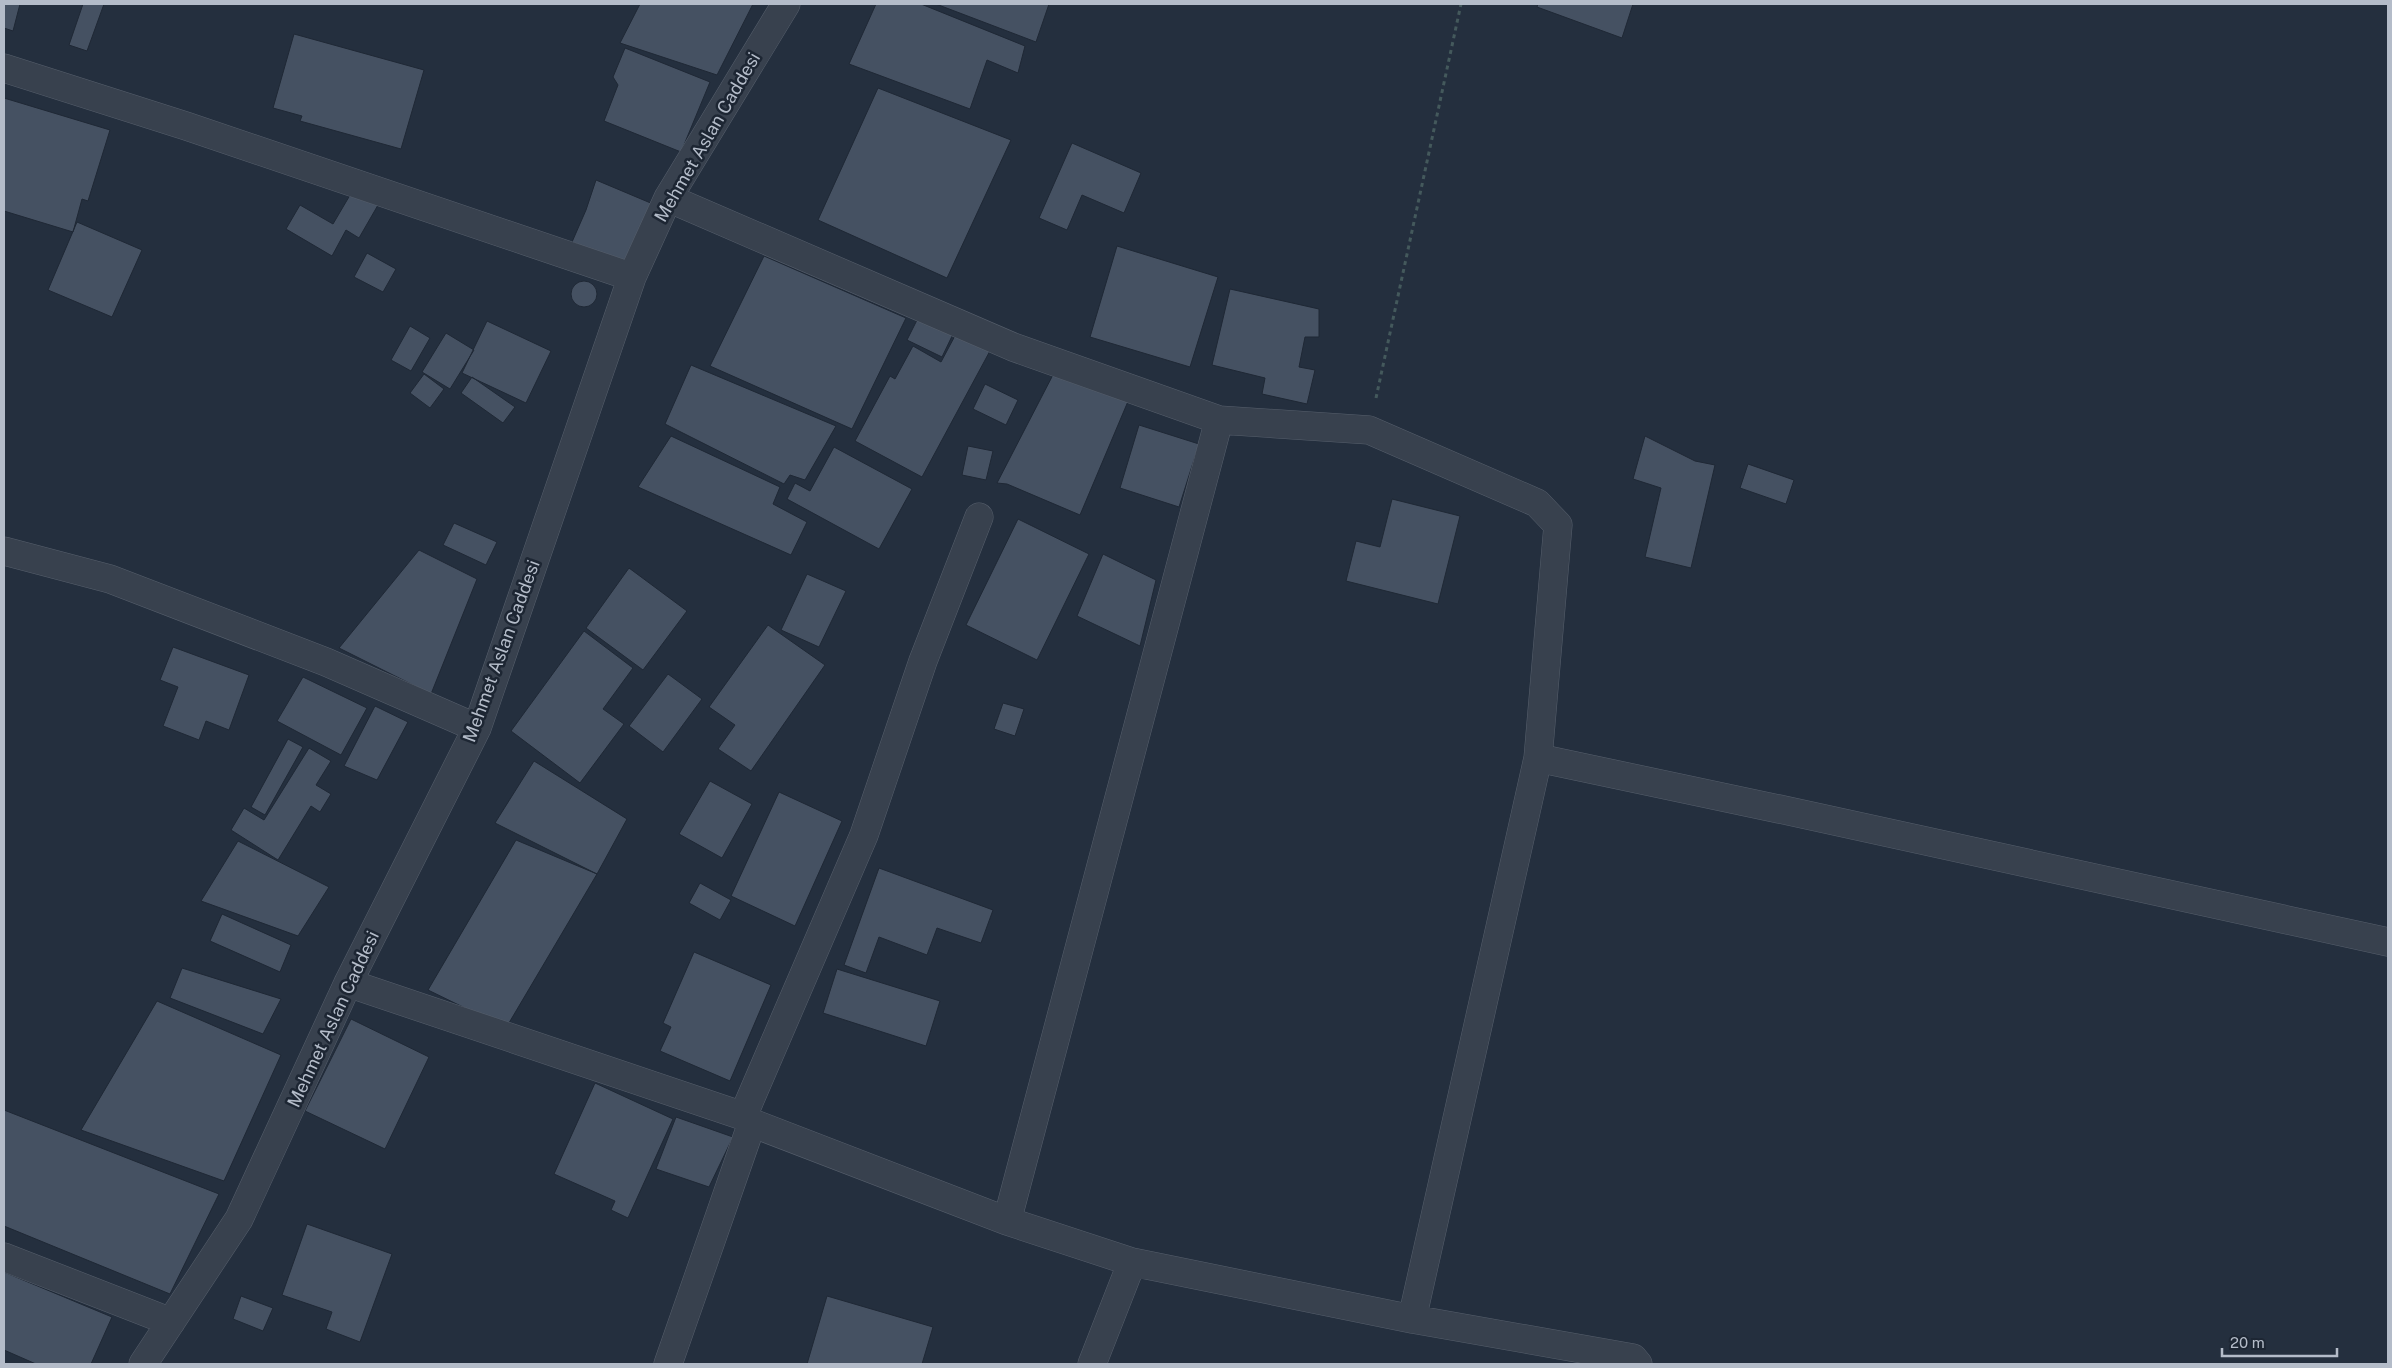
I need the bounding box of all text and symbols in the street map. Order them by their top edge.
street label: Mehmet Aslan Caddesi [650,49,764,225]
street label: Mehmet Aslan Caddesi [458,557,544,745]
street label: Mehmet Aslan Caddesi [283,927,383,1111]
scale bar [2222,1326,2337,1358]
text: 20 m [2230,1334,2265,1351]

